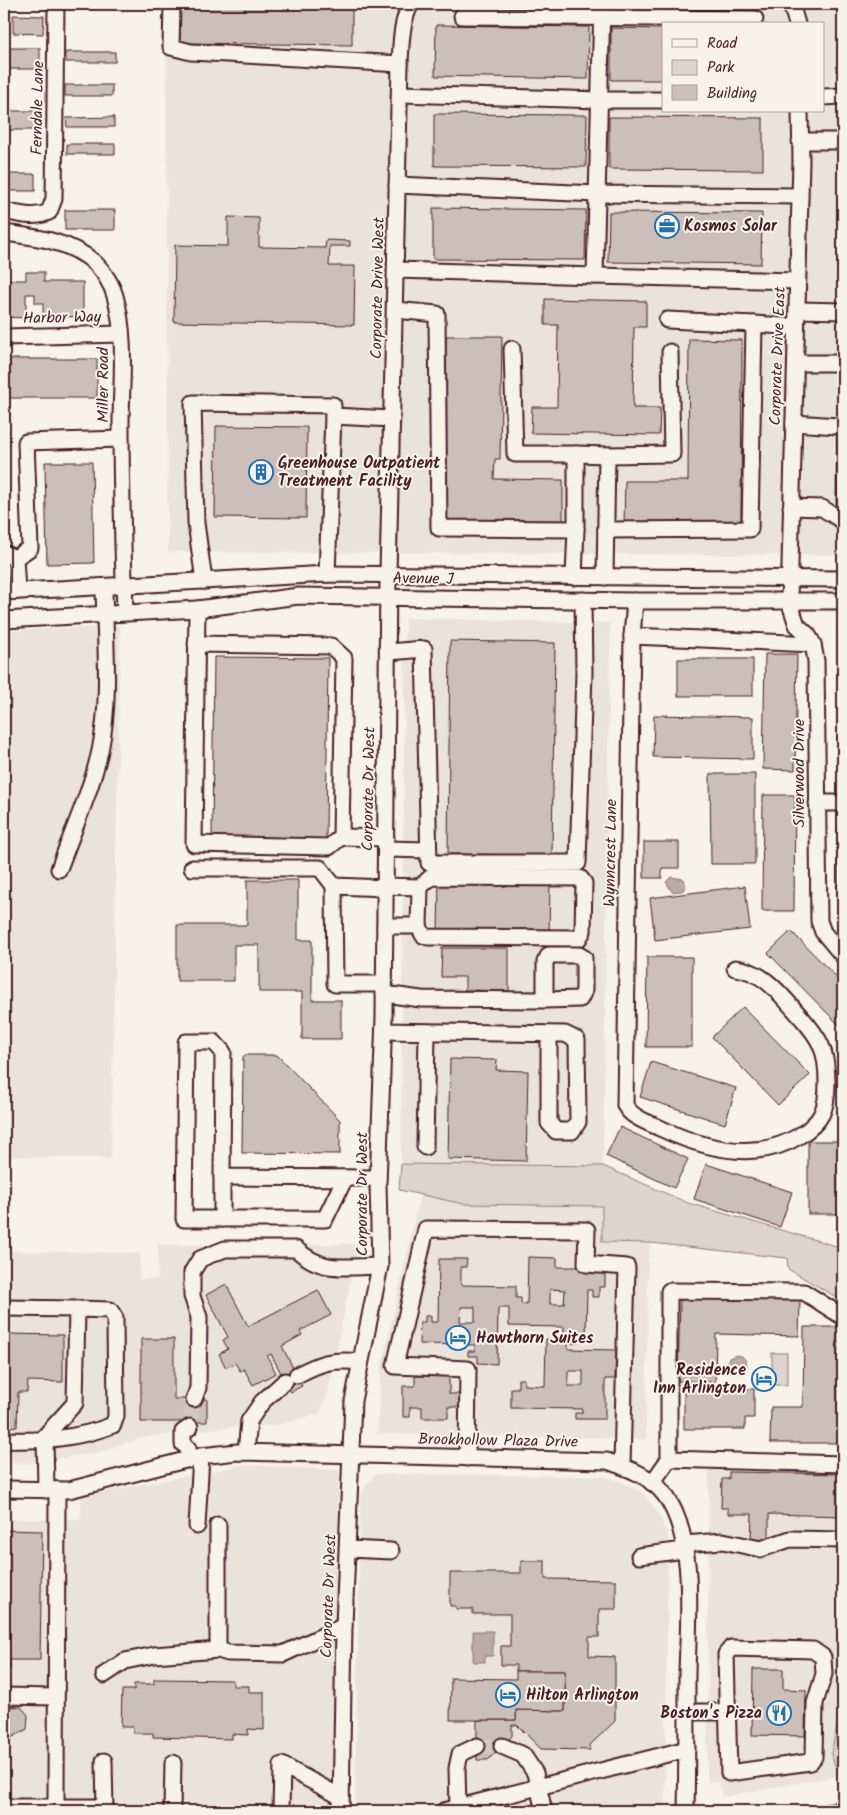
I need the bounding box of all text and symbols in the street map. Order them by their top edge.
legend [662,22,824,112]
text: Road [707,32,738,56]
text: Park [707,56,735,80]
street label: Ferndale Lane [25,61,51,155]
text: Building [707,82,757,106]
office icon: Kosmos Solar [654,213,680,239]
place label: Kosmos Solar [684,214,778,239]
street label: Corporate Drive West [364,216,392,359]
street label: Corporate Drive East [763,285,793,426]
street label: Harbor Way [23,305,102,331]
street label: Miller Road [91,346,116,423]
place label: Greenhouse Outpatient Treatment Facility [278,451,441,494]
building icon: Greenhouse Outpatient Treatment Facility [248,459,274,485]
street label: Avenue J [392,566,454,592]
street label: Silverwood Drive [787,719,812,827]
street label: Corporate Dr West [355,726,383,851]
street label: Wynncrest Lane [598,799,624,907]
street label: Corporate Dr West [350,1131,375,1256]
hotel icon: Hawthorn Suites [445,1325,471,1351]
place label: Hawthorn Suites [476,1326,594,1351]
place label: Residence Inn Arlington [653,1358,746,1401]
hotel icon: Residence Inn Arlington [751,1366,777,1392]
street label: Brookhollow Plaza Drive [418,1427,578,1455]
street label: Corporate Dr West [314,1533,344,1659]
hotel icon: Hilton Arlington [495,1682,521,1708]
place label: Hilton Arlington [526,1683,639,1708]
restaurant icon: Boston's Pizza [766,1700,792,1726]
place label: Boston's Pizza [660,1701,762,1726]

